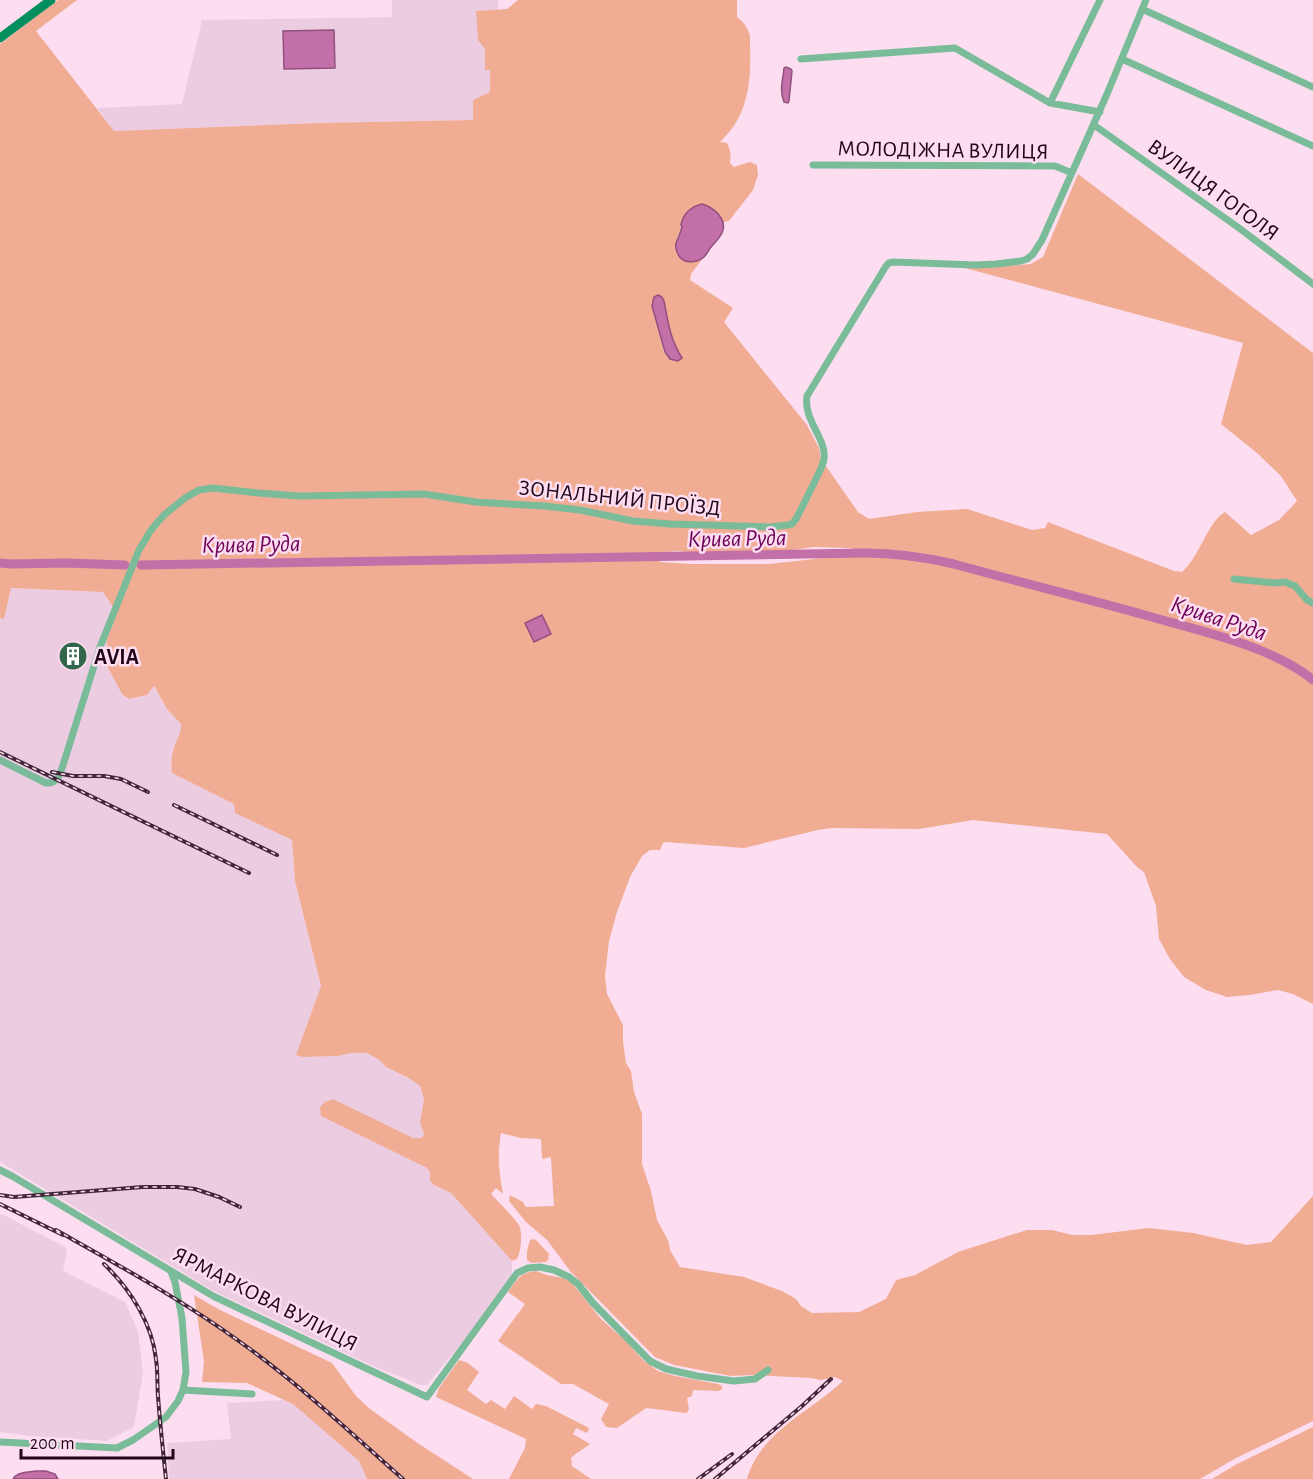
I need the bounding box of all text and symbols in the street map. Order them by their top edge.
street label: ВУЛИЦЯ ГОГОЛЯ [1144,135,1283,245]
street label: МОЛОДІЖНА ВУЛИЦЯ [837,137,1049,163]
street label: ЗОНАЛЬНИЙ ПРОЇЗД [518,476,722,520]
water label: Крива Руда [687,526,787,552]
water label: Крива Руда [201,532,301,558]
water label: Крива Руда [1168,592,1269,646]
building icon: AVIA [57,640,89,672]
place label: AVIA [94,646,139,668]
street label: ЯРМАРКОВА ВУЛИЦЯ [170,1243,361,1355]
scale bar [21,1422,172,1460]
text: 200 m [30,1435,75,1453]

